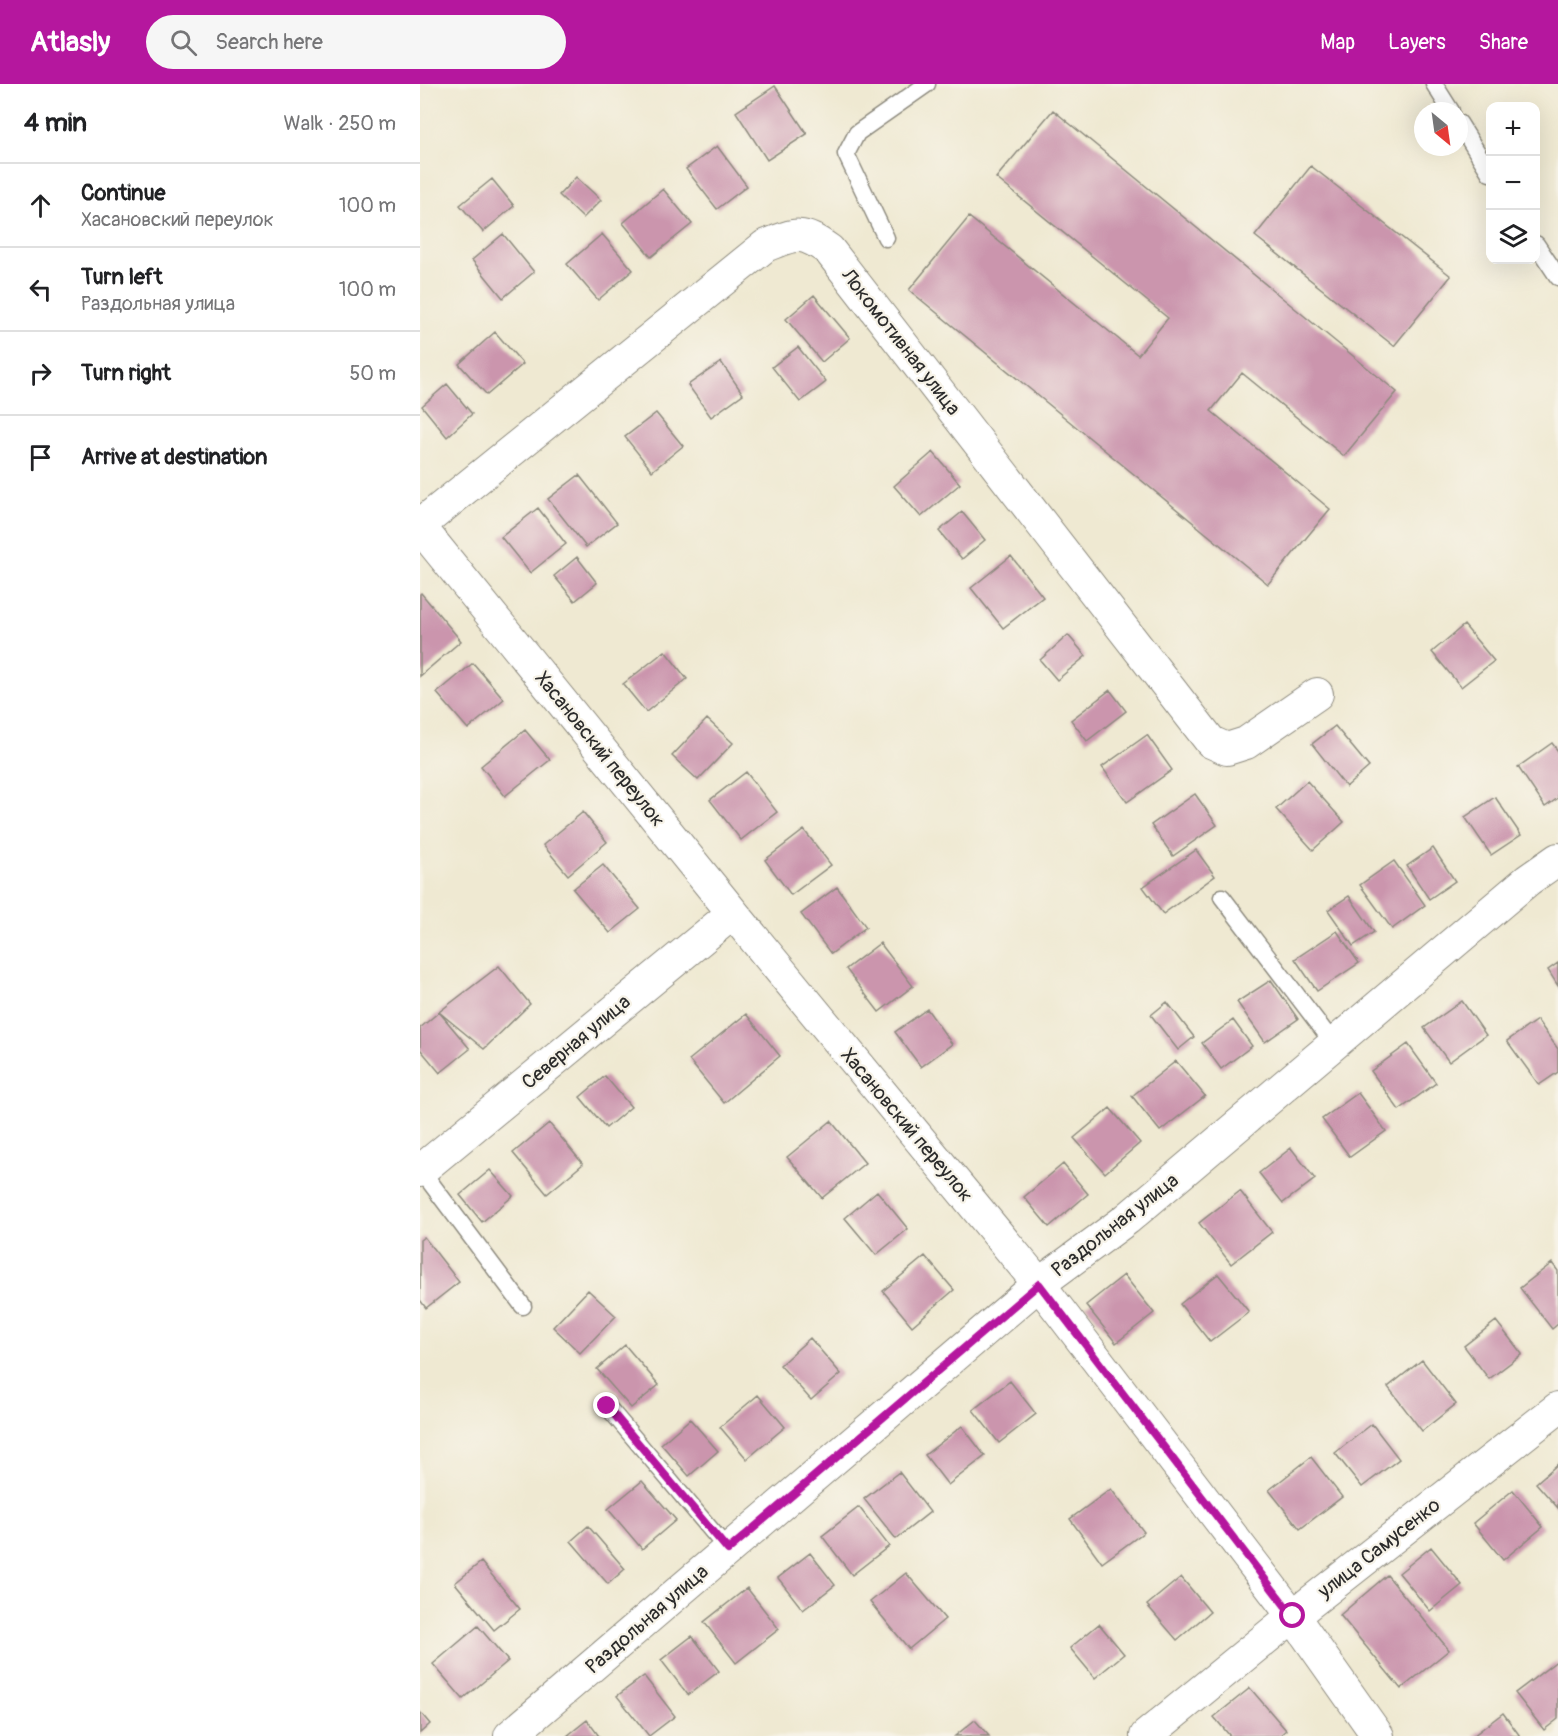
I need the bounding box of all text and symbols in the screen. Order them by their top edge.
search box [146,15,566,69]
text: Atlasly [30,25,110,60]
icon: search [167,26,200,59]
text: Search here [215,28,323,56]
text: Map [1320,29,1355,56]
text: Layers [1388,29,1446,56]
text: Share [1479,29,1528,56]
north arrow [1414,102,1468,156]
map controls [1486,102,1540,264]
button: + [1486,102,1540,156]
text: 4 min [24,107,87,139]
text: Walk · 250 m [284,111,396,136]
button: − [1486,156,1540,210]
text: Continue [81,179,165,207]
icon: ahead [24,189,57,222]
text: 100 m [339,193,396,218]
text: Хасановский переулок [81,207,274,232]
button: layers [1486,210,1540,264]
text: Turn left [81,263,163,291]
street label: Локомотивная улица [835,263,966,420]
icon: left [24,273,57,306]
text: 100 m [339,277,396,302]
text: Раздольная улица [81,291,235,316]
icon: right [24,357,57,390]
text: Turn right [81,359,171,387]
text: 50 m [349,361,396,386]
icon: arrive [24,441,57,474]
text: Arrive at destination [81,443,267,471]
street label: Хасановский переулок [530,666,670,832]
street label: Северная улица [517,989,635,1095]
street label: Хасановский переулок [835,1043,979,1207]
street label: Раздольная улица [1047,1168,1183,1282]
route end [593,1392,619,1418]
street label: улица Самусенко [1312,1492,1445,1604]
street label: Раздольная улица [581,1559,713,1679]
route start [1279,1602,1305,1628]

